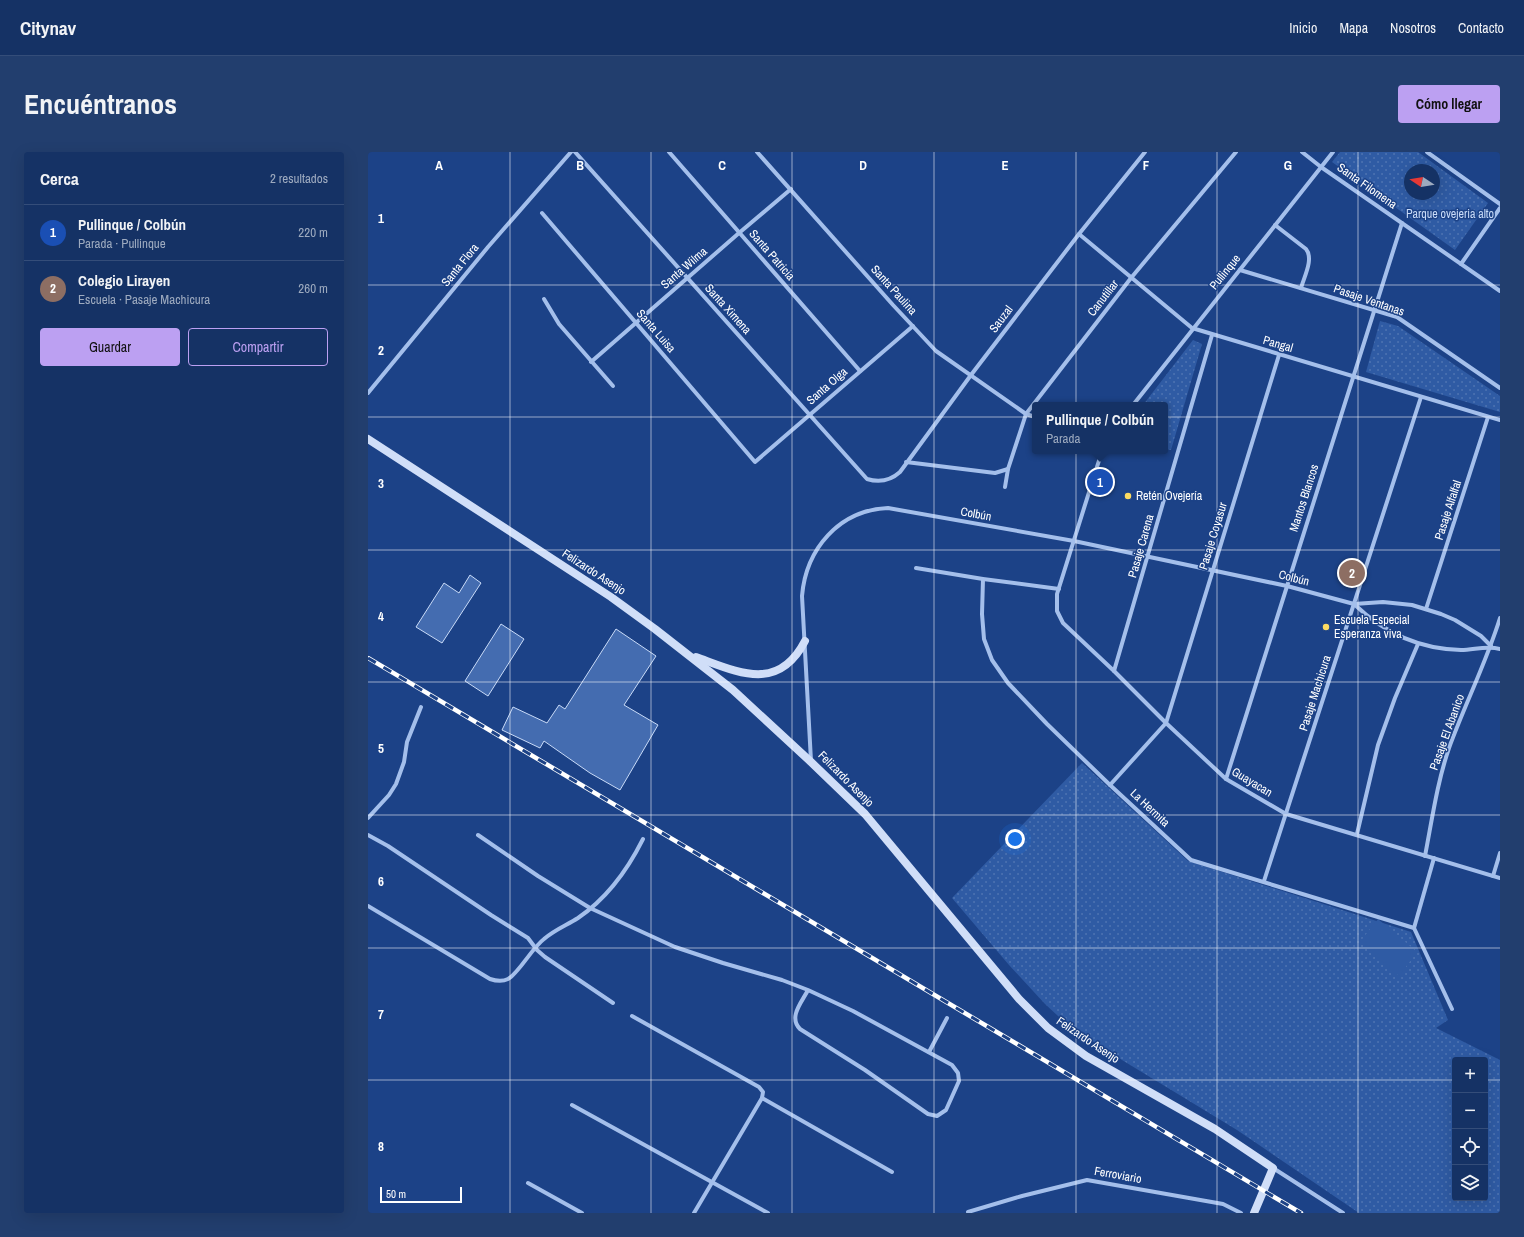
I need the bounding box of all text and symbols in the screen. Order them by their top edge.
text: Citynav [20,15,76,41]
text: Inicio [1289,19,1317,37]
text: Mapa [1339,19,1368,37]
text: Nosotros [1390,19,1436,37]
text: Contacto [1458,19,1504,37]
text: Encuéntranos [24,85,177,123]
button: Cómo llegar [1398,85,1500,123]
text: A [435,157,443,174]
text: B [576,157,584,174]
text: C [718,157,726,174]
text: D [859,157,867,174]
text: E [1001,157,1009,174]
text: F [1143,157,1150,174]
text: G [1284,157,1292,174]
street label: Santa Filomena [1334,160,1400,213]
north arrow [1404,164,1440,200]
text: Cerca [40,167,79,190]
text: 2 resultados [270,170,328,187]
park label: Parque ovejeria alto [1406,206,1494,222]
text: 1 [378,210,384,227]
text: Pullinque / Colbún [78,214,186,235]
text: 1 [50,224,56,241]
text: 220 m [298,224,328,241]
street label: Santa Patricia [746,226,799,284]
text: Parada · Pullinque [78,235,166,252]
street label: Santa Flora [438,240,483,290]
street label: Santa Wilma [657,243,711,293]
street label: Pullinque [1206,251,1244,293]
street label: Santa Paulina [867,262,921,319]
text: Colegio Lirayen [78,270,170,291]
street label: Canutillar [1084,276,1123,320]
text: 2 [50,280,56,297]
text: 260 m [298,280,328,297]
street label: Santa Ximena [701,280,755,338]
street label: Pasaje Ventanas [1331,280,1407,320]
text: Escuela · Pasaje Machicura [78,291,210,308]
street label: Sauzal [986,302,1016,336]
street label: Santa Luisa [633,306,680,356]
button: Guardar [40,328,180,366]
button: Compartir [188,328,328,366]
street label: Pangal [1261,332,1295,356]
text: 2 [378,342,384,359]
street label: Santa Olga [803,363,851,408]
popup [1032,402,1168,454]
text: Pullinque / Colbún [1046,409,1154,430]
text: Parada [1046,430,1080,447]
street label: Mantos Blancos [1286,462,1322,534]
pin: 1 [1087,467,1113,497]
text: 3 [378,475,384,492]
street label: Pasaje Alfalfal [1431,478,1465,542]
place label: Retén Ovejería [1136,488,1203,504]
marker: Retén Ovejería [1123,491,1133,501]
street label: Pasaje Coyasur [1195,500,1231,572]
street label: Colbún [959,503,993,525]
street label: Pasaje Carena [1124,512,1158,579]
street label: Felizardo Asenjo [559,545,629,599]
pin: 2 [1339,558,1365,588]
street label: Colbún [1277,566,1311,590]
text: 4 [378,608,384,625]
place label: Escuela Especial Esperanza viva [1334,612,1409,642]
marker: Escuela Especial Esperanza viva [1321,622,1331,632]
street label: Pasaje Machicura [1295,653,1335,733]
street label: Pasaje El Abanico [1426,692,1468,772]
text: 5 [378,740,384,757]
street label: Felizardo Asenjo [815,748,877,810]
street label: Guayacan [1229,764,1275,800]
street label: La Hermita [1127,786,1174,831]
your location [1005,829,1025,849]
text: 6 [378,873,384,890]
text: 7 [378,1006,384,1023]
street label: Felizardo Asenjo [1053,1013,1123,1067]
map controls [1452,1057,1488,1201]
button: + [1452,1057,1488,1093]
button: − [1452,1093,1488,1129]
button: locate [1452,1129,1488,1165]
text: 8 [378,1138,384,1155]
street label: Ferroviario [1093,1163,1143,1187]
button: layers [1452,1165,1488,1201]
scale bar [380,1185,462,1204]
text: 50 m [386,1187,406,1201]

